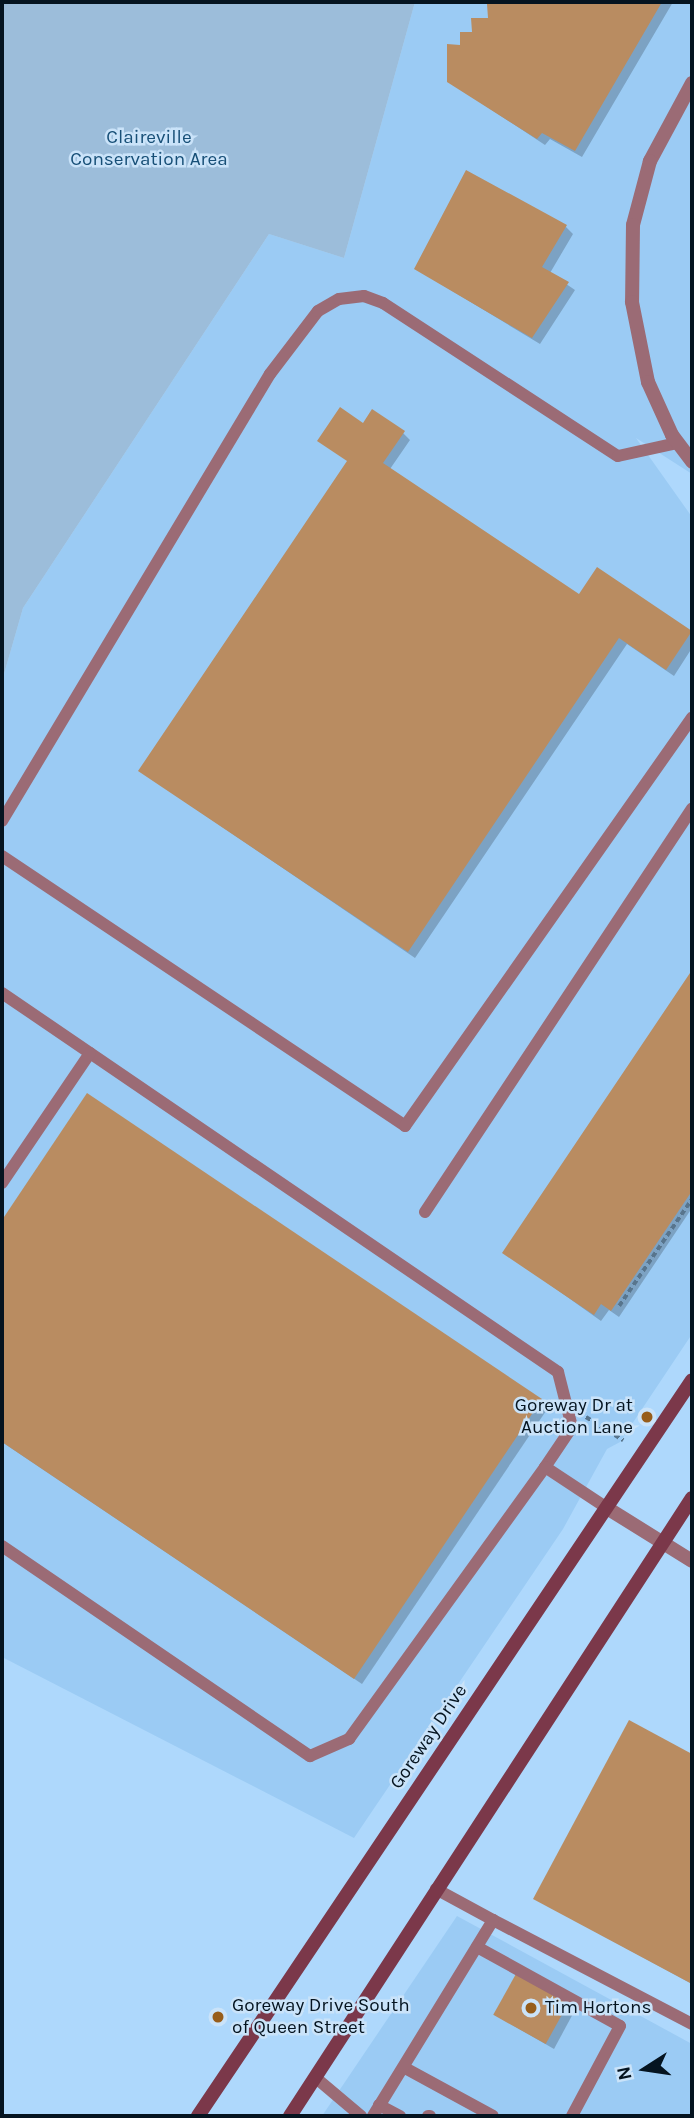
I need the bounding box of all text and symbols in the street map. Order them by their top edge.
park label: Claireville Conservation Area [70,127,228,171]
place label: Goreway Dr at Auction Lane [515,1395,633,1439]
marker: Goreway Dr at Auction Lane [639,1409,655,1425]
street label: Goreway Drive [386,1680,472,1794]
place label: Goreway Drive South of Queen Street [232,1995,410,2039]
place label: Tim Hortons [545,1997,651,2019]
marker: Tim Hortons [523,2000,539,2016]
marker: Goreway Drive South of Queen Street [210,2009,226,2025]
north arrow [610,2034,680,2104]
text: N [612,2064,637,2082]

